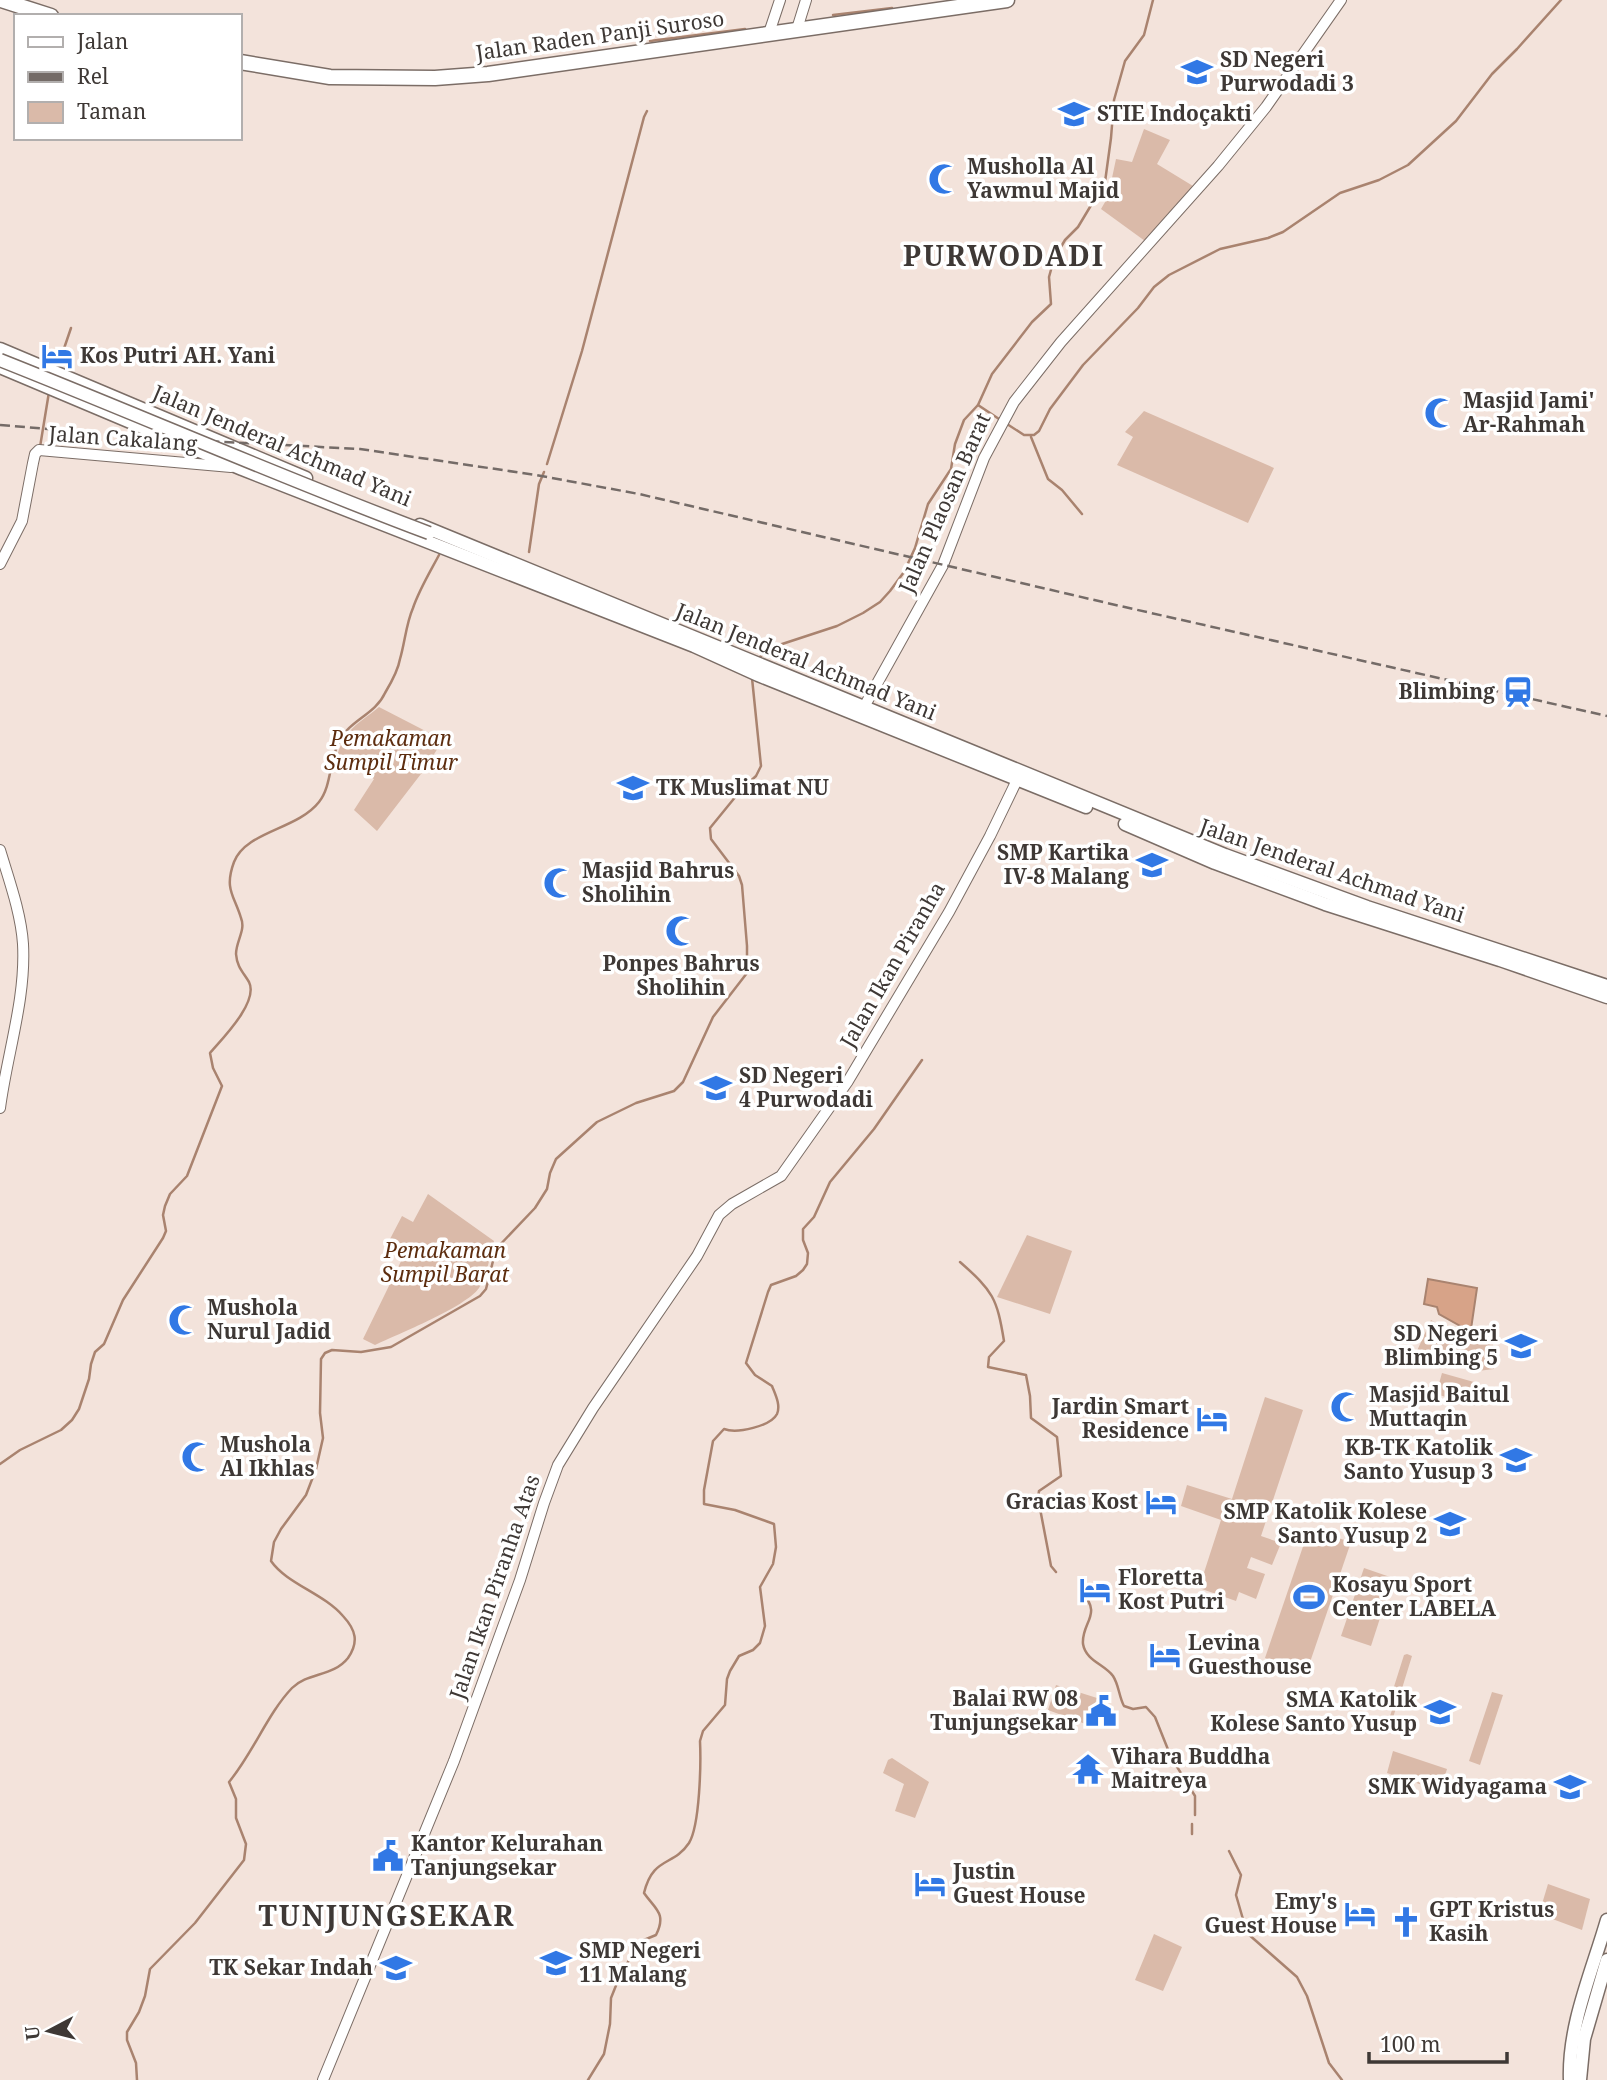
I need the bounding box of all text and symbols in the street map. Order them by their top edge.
street label: Jalan Raden Panji Suroso [473,4,726,66]
legend [14,14,242,140]
text: Jalan [76,27,128,55]
place label: SD Negeri Purwodadi 3 [1220,45,1354,97]
school or university icon: SD Negeri Purwodadi 3 [1180,55,1214,89]
text: Rel [77,62,109,90]
text: Taman [77,97,146,125]
school or university icon: STIE Indoçakti [1057,97,1091,131]
place label: STIE Indoçakti [1097,99,1253,127]
place label: Musholla Al Yawmul Majid [967,152,1120,204]
mosque icon: Musholla Al Yawmul Majid [927,162,961,196]
district label: PURWODADI [903,236,1105,274]
hotel icon: Kos Putri AH. Yani [40,339,74,373]
place label: Kos Putri AH. Yani [80,341,276,369]
street label: Jalan Jenderal Achmad Yani [148,377,416,512]
place label: Masjid Jami' Ar-Rahmah [1463,386,1595,438]
mosque icon: Masjid Jami' Ar-Rahmah [1423,396,1457,430]
street label: Jalan Plaosan Barat [891,408,996,598]
street label: Jalan Cakalang [47,419,199,457]
street label: Jalan Jenderal Achmad Yani [671,596,941,726]
station icon: Blimbing [1501,675,1535,709]
place label: Blimbing [1399,677,1495,705]
park label: Pemakaman Sumpil Timur [324,724,458,776]
school or university icon: TK Muslimat NU [616,771,650,805]
place label: TK Muslimat NU [656,773,829,801]
street label: Jalan Jenderal Achmad Yani [1195,811,1469,929]
place label: SMP Kartika IV-8 Malang [997,838,1129,890]
school or university icon: SMP Kartika IV-8 Malang [1135,848,1169,882]
place label: Masjid Bahrus Sholihin [582,856,734,908]
mosque icon: Masjid Bahrus Sholihin [542,866,576,900]
street label: Jalan Ikan Piranha [833,877,951,1053]
mosque icon: Ponpes Bahrus Sholihin [664,914,698,948]
place label: Ponpes Bahrus Sholihin [602,949,760,1001]
place label: SD Negeri 4 Purwodadi [739,1061,873,1113]
school or university icon: SD Negeri 4 Purwodadi [699,1071,733,1105]
park label: Pemakaman Sumpil Barat [381,1236,509,1288]
place label: Mushola Nurul Jadid [207,1293,331,1345]
mosque icon: Mushola Nurul Jadid [167,1303,201,1337]
place label: SD Negeri Blimbing 5 [1384,1319,1499,1371]
school or university icon: SD Negeri Blimbing 5 [1504,1329,1538,1363]
place label: Masjid Baitul Muttaqin [1369,1380,1510,1432]
mosque icon: Masjid Baitul Muttaqin [1329,1390,1363,1424]
place label: Jardin Smart Residence [1051,1392,1189,1444]
hotel icon: Jardin Smart Residence [1195,1402,1229,1436]
place label: Mushola Al Ikhlas [220,1430,315,1482]
place label: KB-TK Katolik Santo Yusup 3 [1344,1433,1494,1485]
mosque icon: Mushola Al Ikhlas [180,1440,214,1474]
school or university icon: KB-TK Katolik Santo Yusup 3 [1499,1443,1533,1477]
street label: Jalan Ikan Piranha Atas [442,1471,546,1704]
hotel icon: Gracias Kost [1144,1485,1178,1519]
place label: Gracias Kost [1006,1487,1138,1515]
place label: SMP Katolik Kolese Santo Yusup 2 [1224,1497,1427,1549]
school or university icon: SMP Katolik Kolese Santo Yusup 2 [1433,1507,1467,1541]
place label: Floretta Kost Putri [1118,1563,1225,1615]
place label: Kosayu Sport Center LABELA [1332,1570,1496,1622]
hotel icon: Floretta Kost Putri [1078,1573,1112,1607]
sports icon: Kosayu Sport Center LABELA [1292,1580,1326,1614]
place label: Levina Guesthouse [1188,1628,1312,1680]
hotel icon: Levina Guesthouse [1148,1638,1182,1672]
place label: Balai RW 08 Tunjungsekar [930,1684,1078,1736]
place label: SMA Katolik Kolese Santo Yusup [1210,1685,1418,1737]
public building icon: Balai RW 08 Tunjungsekar [1084,1694,1118,1728]
school or university icon: SMA Katolik Kolese Santo Yusup [1423,1695,1457,1729]
place label: Vihara Buddha Maitreya [1111,1742,1270,1794]
temple icon: Vihara Buddha Maitreya [1071,1752,1105,1786]
school or university icon: SMK Widyagama [1553,1770,1587,1804]
place label: SMK Widyagama [1368,1772,1547,1800]
place label: Kantor Kelurahan Tanjungsekar [411,1829,603,1881]
public building icon: Kantor Kelurahan Tanjungsekar [371,1839,405,1873]
place label: Justin Guest House [952,1857,1085,1909]
hotel icon: Justin Guest House [913,1867,947,1901]
place label: Emy's Guest House [1205,1887,1337,1939]
place label: GPT Kristus Kasih [1429,1895,1554,1947]
district label: TUNJUNGSEKAR [259,1896,515,1934]
hotel icon: Emy's Guest House [1343,1897,1377,1931]
church icon: GPT Kristus Kasih [1389,1905,1423,1939]
place label: SMP Negeri 11 Malang [579,1936,701,1988]
school or university icon: SMP Negeri 11 Malang [539,1946,573,1980]
school or university icon: TK Sekar Indah [379,1951,413,1985]
place label: TK Sekar Indah [209,1953,373,1981]
north arrow [14,1996,84,2066]
scale bar [1369,2021,1507,2064]
text: U [18,2024,46,2042]
text: 100 m [1380,2030,1441,2058]

